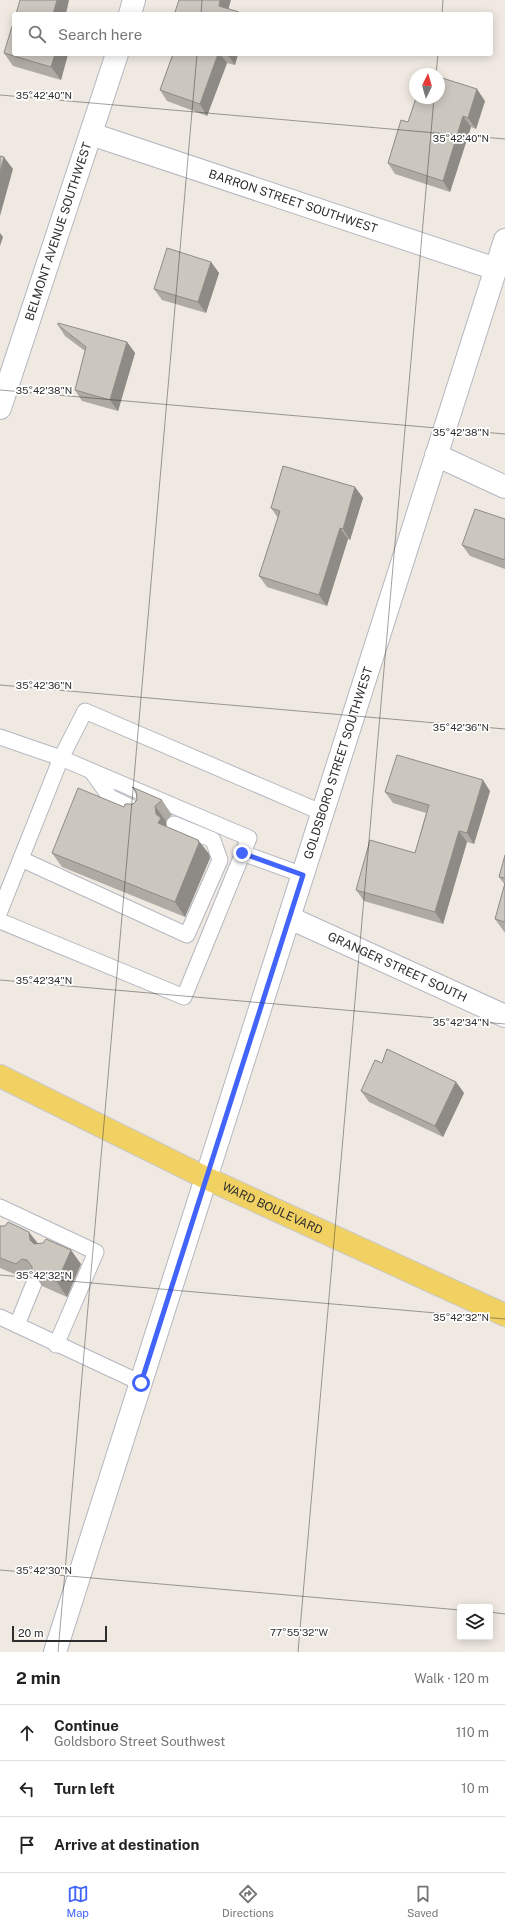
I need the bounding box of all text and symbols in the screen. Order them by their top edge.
search box [12,12,493,56]
icon: search [26,23,48,45]
text: Search here [58,26,142,43]
north arrow [409,68,445,104]
text: 35°42'40"N [16,89,72,101]
text: 35°42'40"N [433,132,489,144]
street label: BELMONT AVENUE SOUTHWEST [22,140,94,322]
street label: BARRON STREET SOUTHWEST [207,167,379,236]
text: 35°42'38"N [16,384,72,396]
text: 35°42'38"N [433,426,489,438]
street label: GOLDSBORO STREET SOUTHWEST [301,665,375,861]
text: 35°42'36"N [16,679,72,691]
text: 35°42'36"N [433,721,489,733]
route end [233,844,251,862]
street label: GRANGER STREET SOUTH [326,929,469,1005]
text: 35°42'34"N [16,974,72,986]
text: 35°42'34"N [433,1016,489,1028]
street label: WARD BOULEVARD [220,1179,325,1238]
text: 35°42'32"N [16,1269,72,1281]
text: 35°42'32"N [433,1311,489,1323]
route start [132,1374,150,1392]
text: 35°42'30"N [16,1564,72,1576]
map controls [457,1604,493,1640]
button: layers [457,1604,493,1640]
scale bar [12,1624,107,1643]
text: 77°55'32"W [270,1626,329,1638]
text: 20 m [18,1627,43,1639]
text: 2 min [16,1668,61,1688]
text: Walk · 120 m [414,1671,489,1686]
text: Continue [54,1717,119,1734]
icon: ahead [16,1722,38,1744]
text: 110 m [456,1725,489,1740]
text: Goldsboro Street Southwest [54,1734,225,1749]
icon: left [16,1778,38,1800]
text: Turn left [54,1780,115,1797]
text: 10 m [461,1781,489,1796]
icon: arrive [16,1834,38,1856]
text: Arrive at destination [54,1836,199,1853]
tab: Map [67,1883,89,1919]
tab: Directions [222,1883,274,1919]
tab: Saved [407,1883,438,1919]

